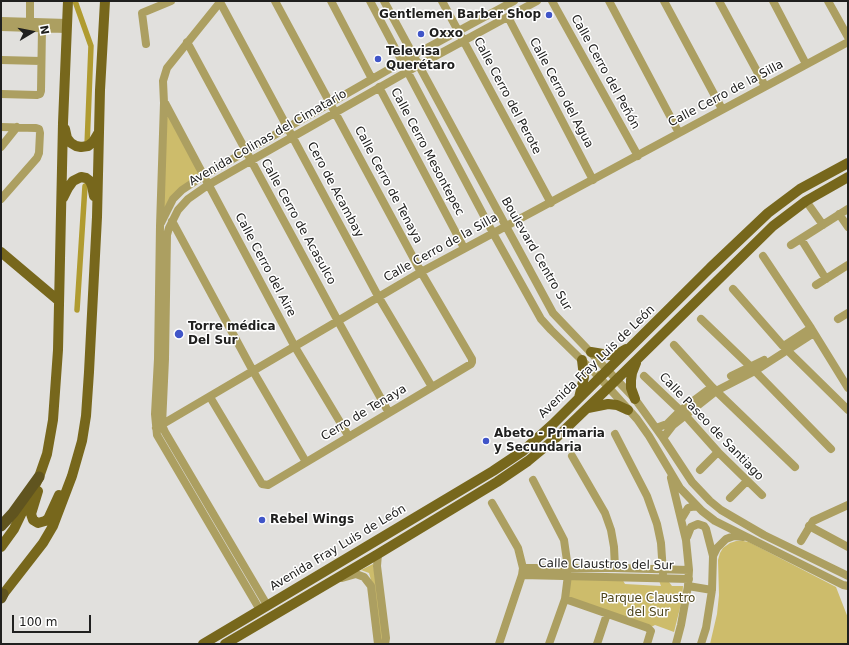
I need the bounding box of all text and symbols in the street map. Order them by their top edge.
place label: Gentlemen Barber Shop [379,8,541,22]
marker: Gentlemen Barber Shop [544,10,554,20]
north arrow [12,12,52,52]
street label: Calle Cerro del Peñón [567,12,643,132]
text: N [37,24,52,35]
place label: Oxxo [429,27,463,41]
marker: Oxxo [416,29,426,39]
street label: Calle Cerro del Perote [470,35,544,157]
street label: Calle Cerro del Agua [526,35,596,151]
place label: Televisa Querétaro [386,45,455,73]
marker: Televisa Querétaro [373,54,383,64]
street label: Calle Cerro de la Silla [666,58,786,130]
street label: Calle Cerro Mesontepec [387,86,467,218]
street label: Avenida Colinas del Cimatario [187,87,349,189]
street label: Calle Cerro de Tenaya [351,124,425,246]
street label: Cero de Acambay [304,140,366,240]
street label: Calle Cerro de Acasulco [257,156,339,288]
street label: Boulevard Centro Sur [498,195,574,313]
street label: Calle Cerro del Aire [231,211,299,319]
street label: Calle Cerro de la Silla [381,211,501,285]
street label: Avenida Fray Luis de León [536,303,658,421]
place label: Torre médica Del Sur [188,320,276,348]
marker: Torre médica Del Sur [173,328,185,340]
street label: Calle Paseo de Santiago [656,370,766,484]
street label: Cerro de Tenaya [319,382,409,444]
place label: Abeto - Primaria y Secundaria [494,427,605,455]
marker: Abeto - Primaria y Secundaria [481,436,491,446]
street label: Avenida Fray Luis de León [267,502,409,594]
place label: Rebel Wings [270,513,354,527]
marker: Rebel Wings [257,515,267,525]
street label: Calle Claustros del Sur [538,557,674,573]
park label: Parque Claustro del Sur [601,592,695,620]
scale bar [14,607,93,633]
text: 100 m [19,615,57,629]

